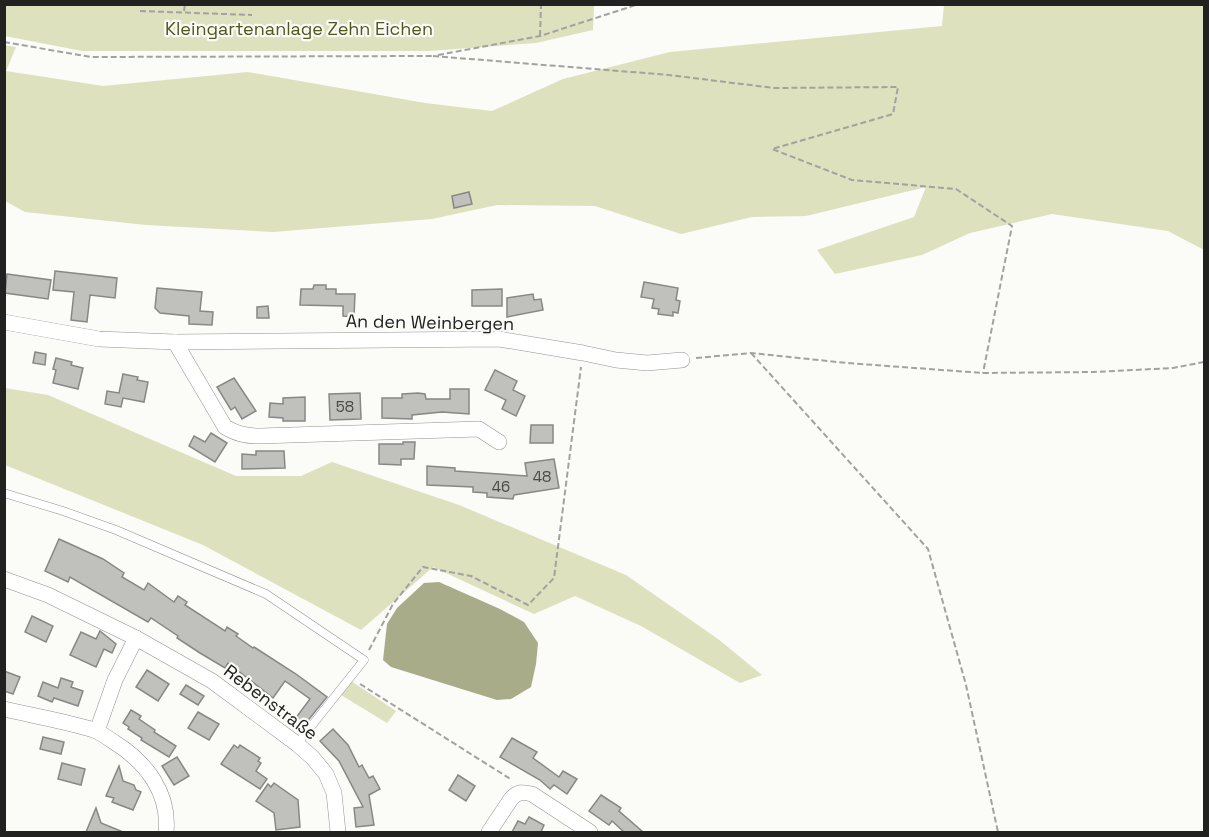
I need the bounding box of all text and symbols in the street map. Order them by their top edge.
park label: Kleingartenanlage Zehn Eichen [165,17,433,40]
street label: An den Weinbergen [346,309,514,335]
house number: 58 [336,397,354,416]
house number: 48 [533,467,551,486]
house number: 46 [492,477,510,496]
street label: Rebenstraße [219,659,323,745]

